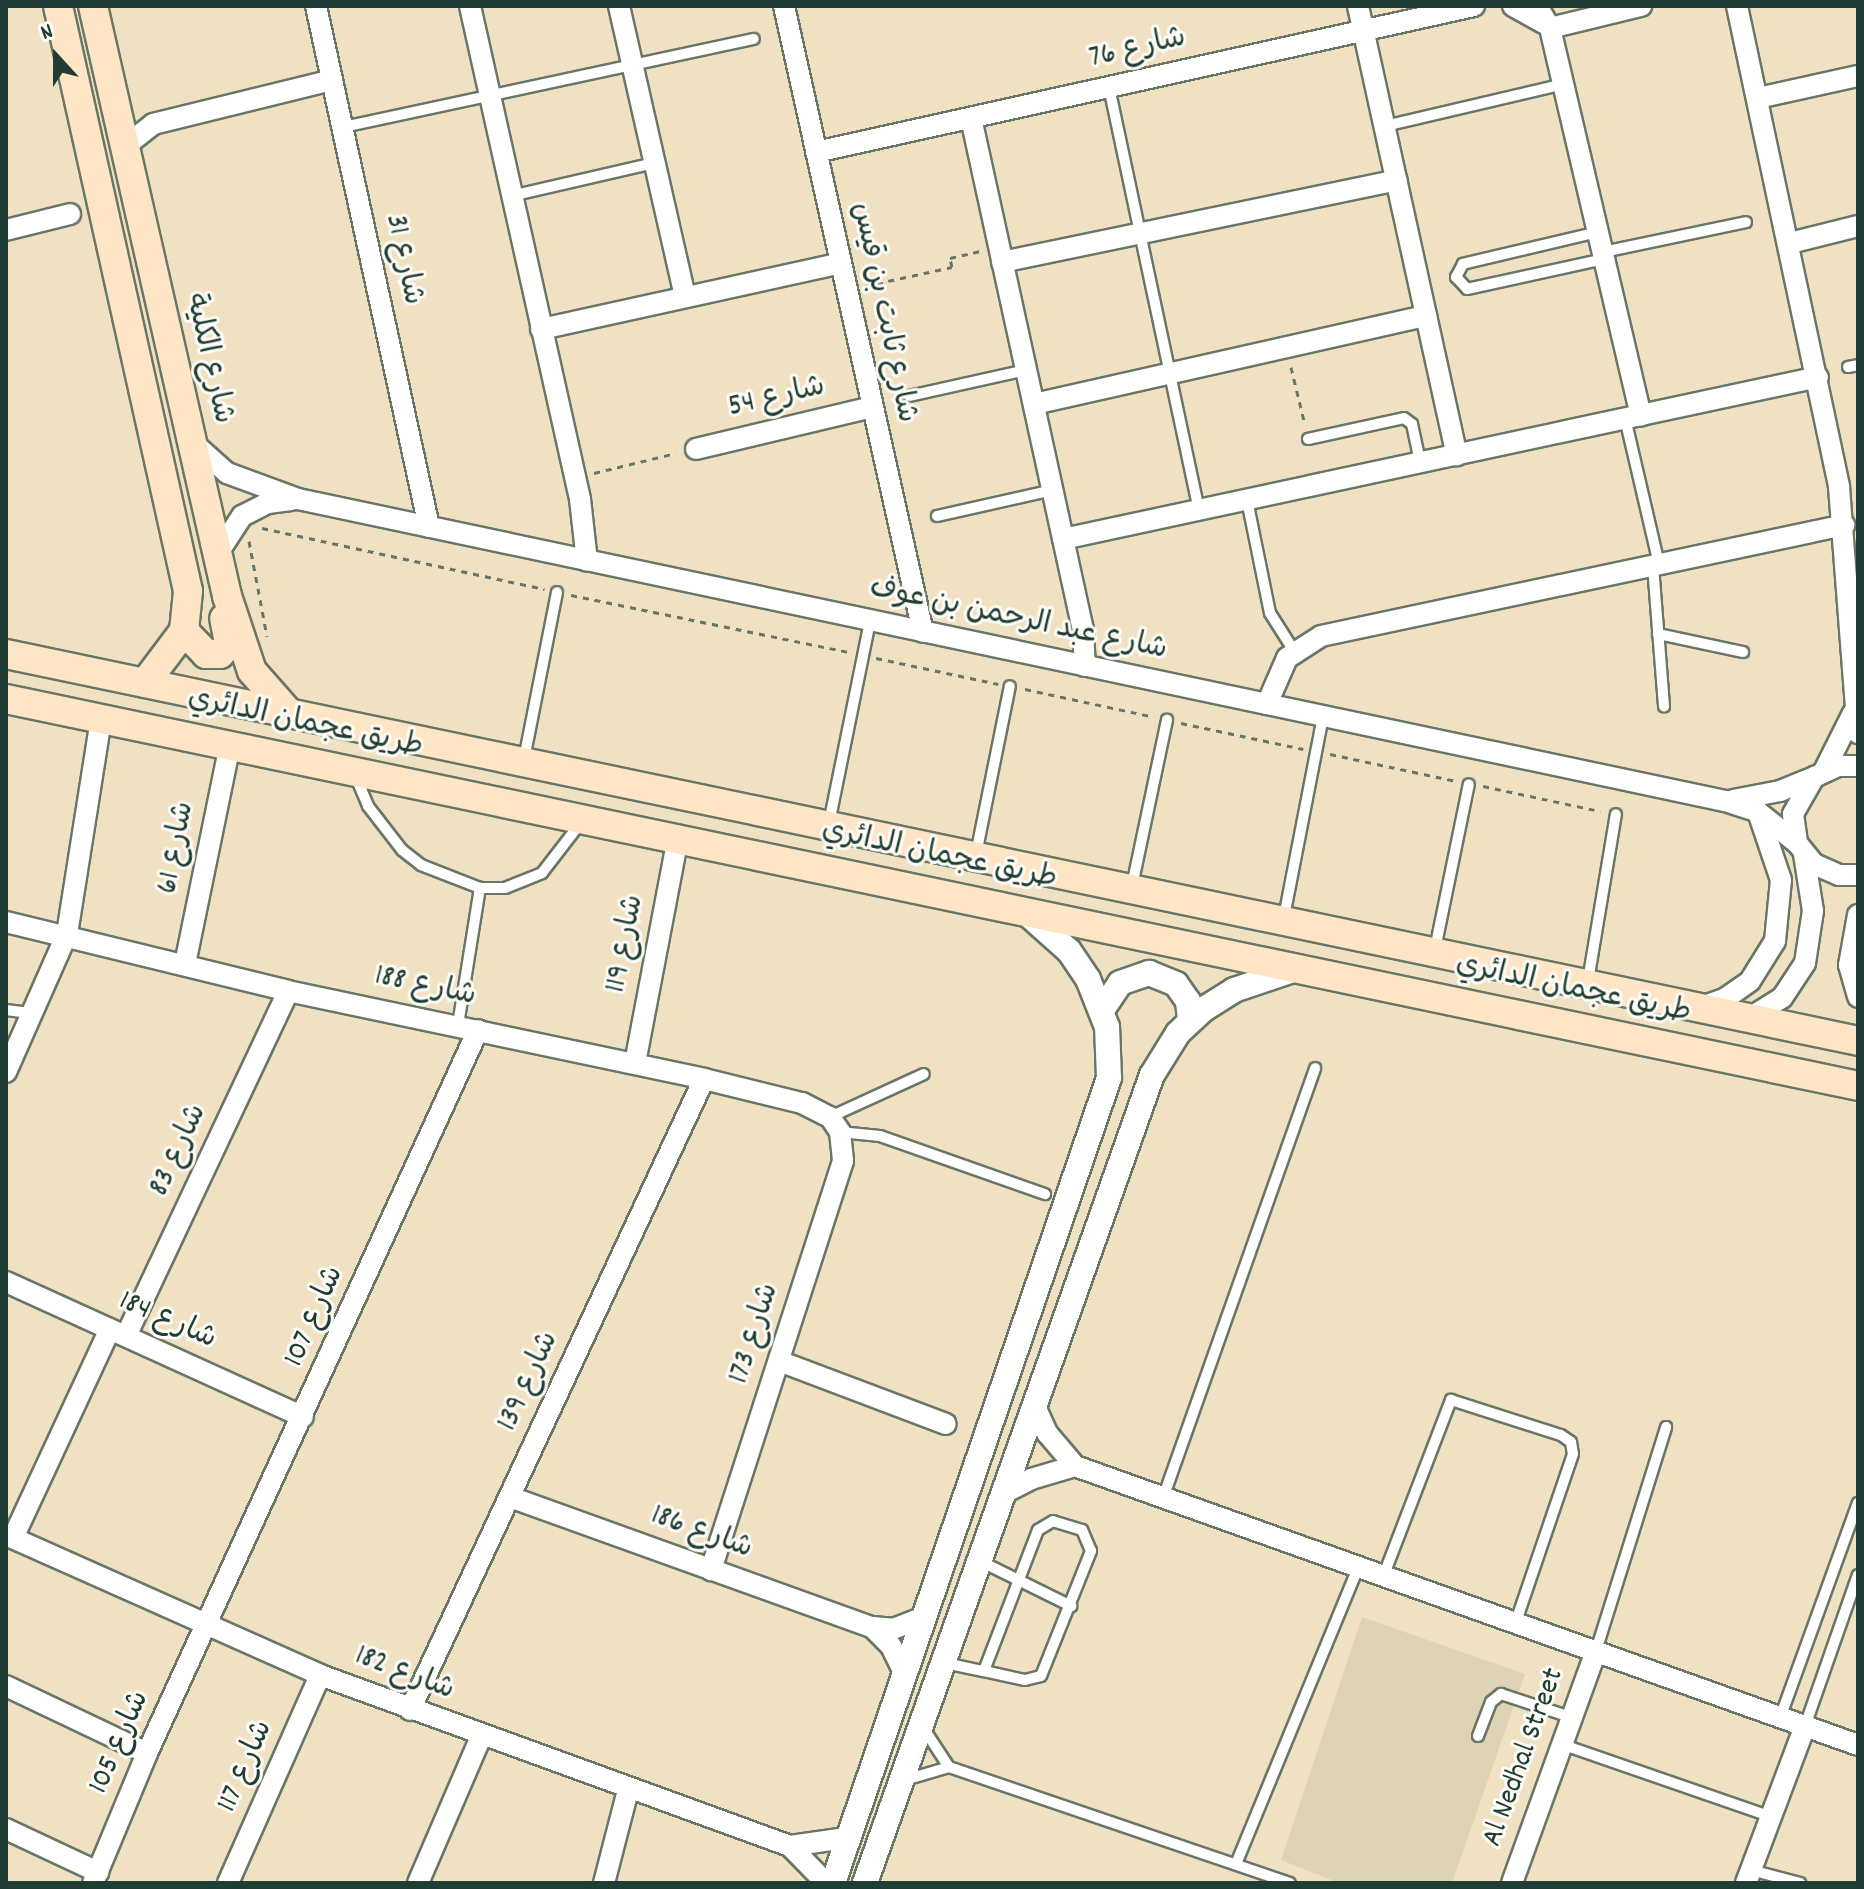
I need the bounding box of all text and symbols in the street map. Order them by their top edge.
north arrow [16,16,96,96]
text: N [37,17,58,50]
street label: شارع 76 [1086,21,1190,79]
street label: شارع ثابت بن قيس [841,200,923,426]
street label: شارع 31 [375,211,429,309]
street label: شارع الكلية [175,290,239,428]
street label: شارع 54 [725,370,829,428]
street label: شارع عبد الرحمن بن عوف [866,572,1170,670]
street label: طريق عجمان الدائري [184,682,426,768]
street label: شارع 61 [151,799,205,897]
street label: طريق عجمان الدائري [818,814,1060,900]
street label: شارع 119 [600,892,654,996]
street label: طريق عجمان الدائري [1452,948,1694,1034]
street label: شارع 188 [371,960,479,1016]
street label: شارع 83 [143,1099,217,1203]
street label: شارع 107 [278,1261,354,1373]
street label: شارع 173 [723,1279,789,1389]
street label: شارع 184 [113,1285,221,1359]
street label: شارع 139 [491,1327,569,1437]
street label: شارع 186 [645,1499,757,1569]
street label: شارع 182 [349,1640,459,1710]
street label: Al Nedhal Street [1476,1664,1574,1852]
street label: شارع 105 [82,1686,160,1800]
street label: شارع 117 [211,1716,283,1818]

